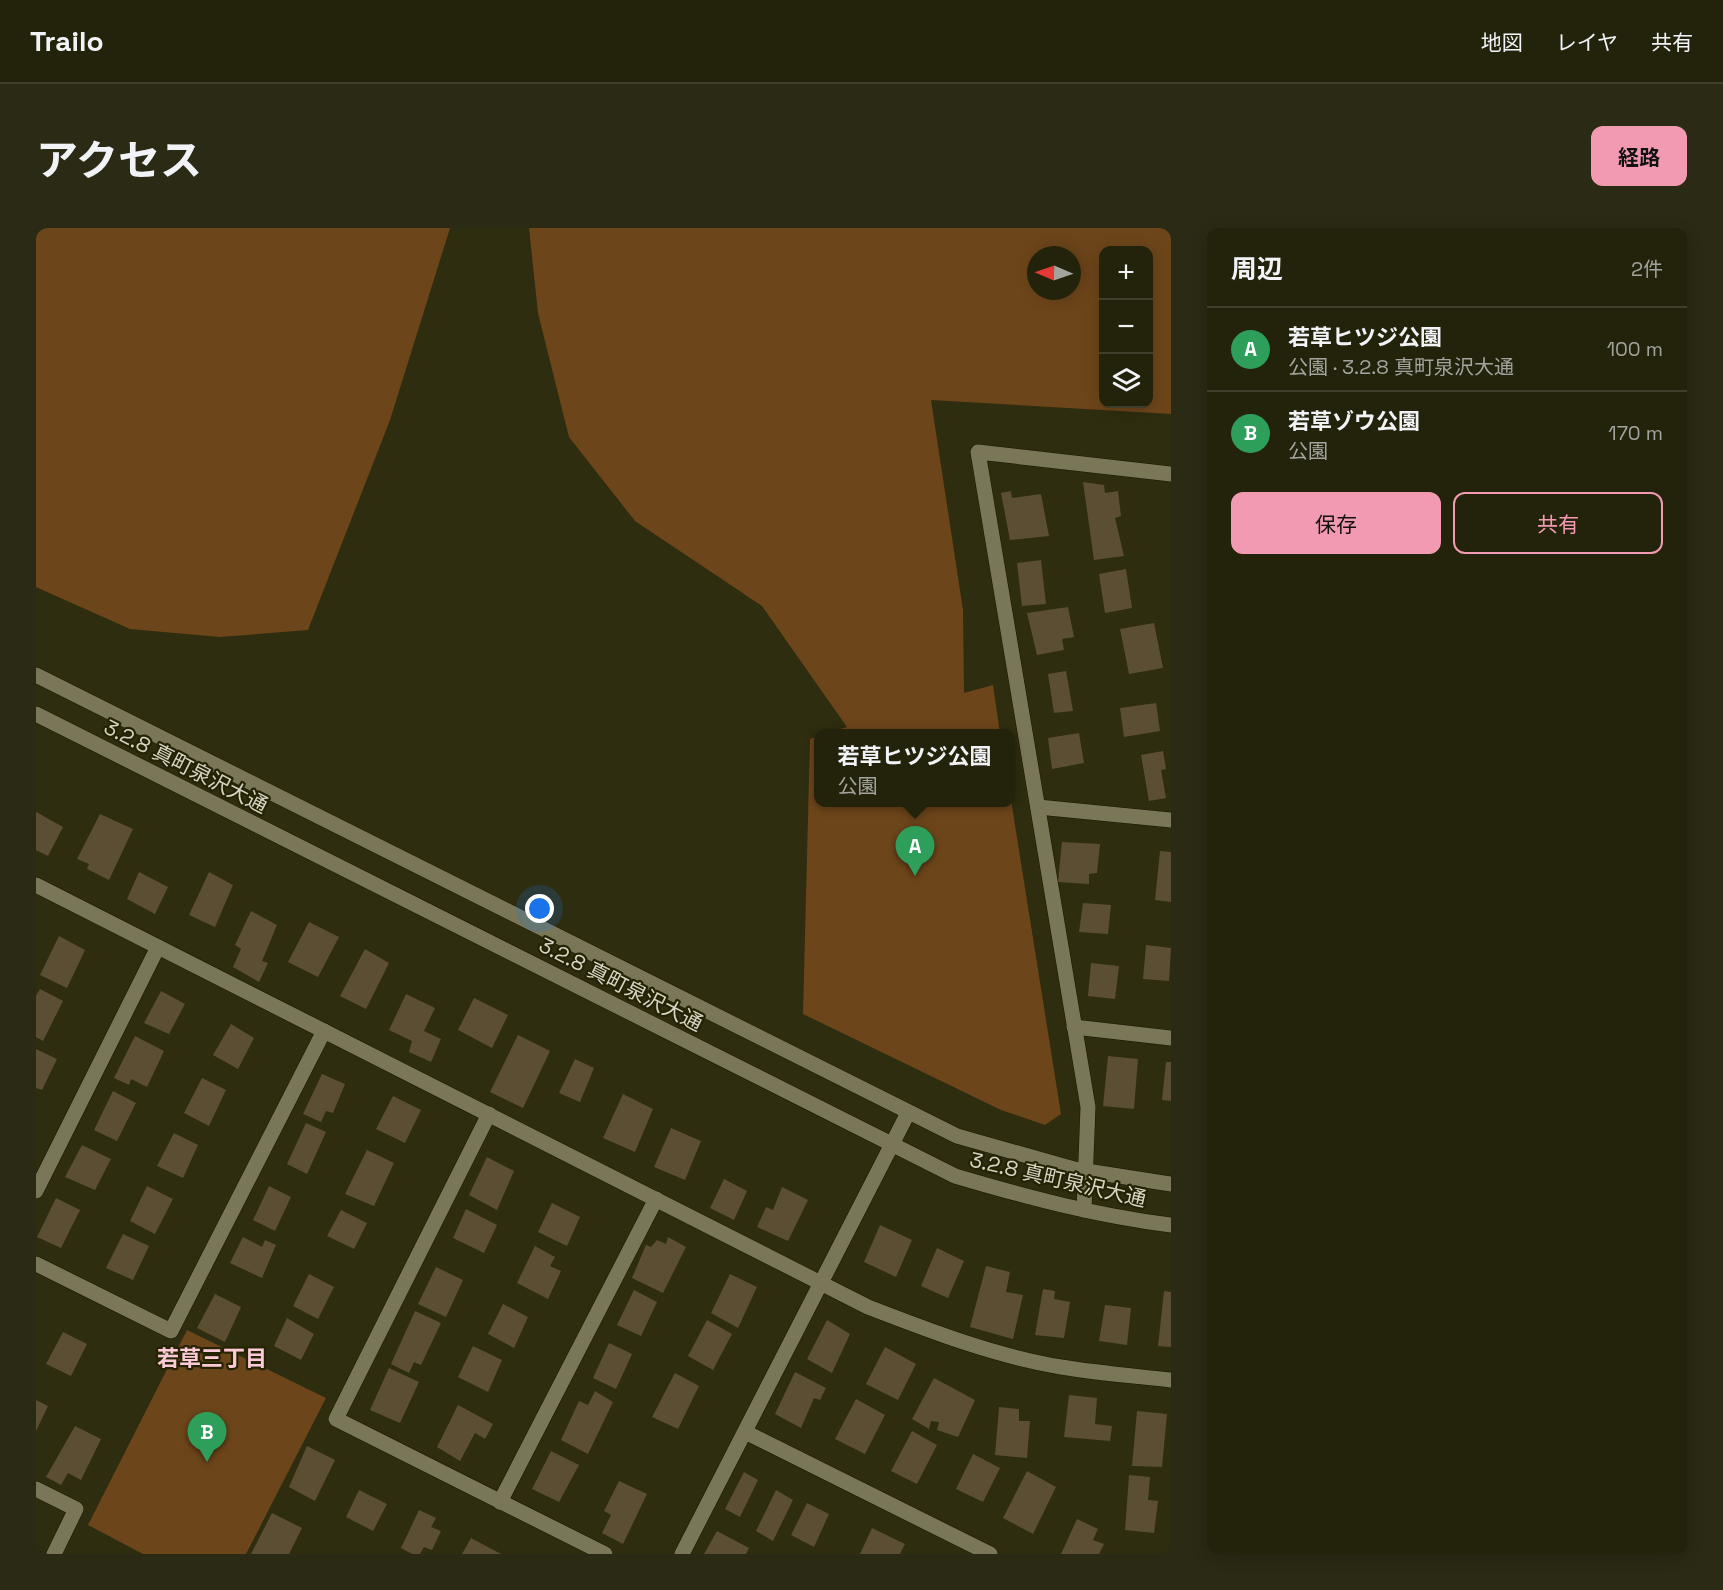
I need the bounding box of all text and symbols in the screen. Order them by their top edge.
text: Trailo [30,23,104,59]
text: 地図 [1481,29,1523,56]
text: レイヤ [1556,29,1618,56]
text: 共有 [1651,29,1693,56]
button: 経路 [1591,126,1687,186]
text: アクセス [36,134,202,187]
north arrow [1027,246,1081,300]
map controls [1099,246,1153,408]
button: + [1099,246,1153,300]
text: 周辺 [1231,252,1283,286]
text: 2件 [1631,256,1663,282]
button: − [1099,300,1153,354]
text: 若草ヒツジ公園 [1288,323,1442,351]
text: A [1244,336,1257,362]
text: 100 m [1607,336,1663,362]
button: layers [1099,354,1153,408]
text: 公園 · 3.2.8 真町泉沢大通 [1288,354,1514,380]
text: 若草ゾウ公園 [1288,407,1420,435]
text: B [1244,420,1257,446]
text: 170 m [1608,420,1663,446]
text: 公園 [1288,438,1328,464]
button: 保存 [1231,492,1441,554]
button: 共有 [1453,492,1663,554]
street label: 3.2.8 真町泉沢大通 [99,713,273,819]
popup [814,729,1015,807]
text: 若草ヒツジ公園 [837,742,992,770]
text: 公園 [837,773,877,799]
pin: A [896,826,934,876]
your location [525,894,554,923]
street label: 3.2.8 真町泉沢大通 [534,931,708,1037]
street label: 3.2.8 真町泉沢大通 [967,1146,1149,1212]
district label: 若草三丁目 [157,1344,267,1372]
pin: B [188,1412,226,1462]

